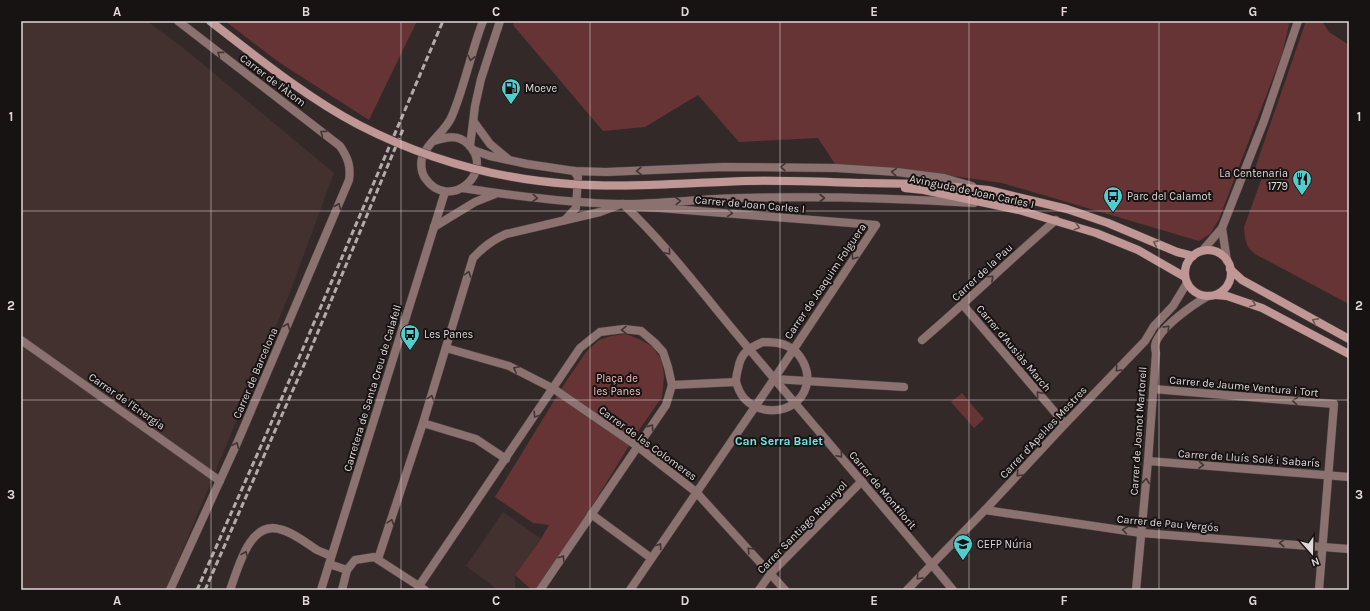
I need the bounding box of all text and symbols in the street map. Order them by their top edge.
text: A [113,4,121,19]
text: B [302,4,310,19]
text: C [492,4,500,19]
text: D [681,4,690,19]
text: E [870,4,878,19]
text: F [1060,4,1068,19]
text: G [1249,4,1257,19]
street label: Carrer de l'Àtom [237,50,309,109]
one-way arrow [218,51,225,58]
one-way arrow [467,54,476,61]
fuel station icon: Moeve [500,77,522,105]
place label: Moeve [525,82,558,95]
text: 1 [9,109,13,124]
text: 1 [1357,109,1361,124]
one-way arrow [321,130,328,137]
one-way arrow [780,163,786,171]
one-way arrow [636,166,642,175]
place label: La Centenaria 1779 [1219,167,1288,193]
one-way arrow [891,168,897,177]
restaurant icon: La Centenaria 1779 [1291,168,1313,196]
street label: Avinguda de Joan Carles I [908,172,1035,211]
bus stop icon: Parc del Calamot [1102,185,1124,213]
place label: Parc del Calamot [1127,190,1212,203]
one-way arrow [531,193,538,202]
street label: Carrer de Joan Carles I [694,193,806,216]
one-way arrow [819,194,825,202]
one-way arrow [675,197,681,205]
one-way arrow [333,203,341,210]
one-way arrow [727,209,733,218]
street label: Carrer de Joaquim Folguera [782,221,869,342]
one-way arrow [1073,222,1080,231]
one-way arrow [1153,240,1161,248]
street label: Carrer de la Pau [949,241,1015,304]
one-way arrow [663,248,670,255]
one-way arrow [852,253,859,260]
one-way arrow [463,270,472,277]
one-way arrow [987,276,994,283]
text: 2 [7,298,15,313]
text: 2 [1355,298,1363,313]
one-way arrow [1250,300,1257,308]
street label: Carrer d'Ausiàs March [974,302,1054,394]
street label: Carretera de Santa Creu de Calafell [341,303,404,473]
one-way arrow [1312,318,1319,325]
one-way arrow [283,322,291,329]
bus stop icon: Les Panes [399,323,421,351]
one-way arrow [1162,325,1170,333]
street label: Carrer de Barcelona [230,326,281,421]
one-way arrow [621,326,627,334]
place label: Les Panes [424,328,474,341]
one-way arrow [1115,364,1123,372]
street label: Carrer de Joanot Martorell [1128,366,1149,496]
one-way arrow [513,367,520,374]
street label: Carrer de l'Energia [86,370,167,433]
park label: Plaça de les Panes [593,372,641,398]
street label: Carrer de Jaume Ventura i Tort [1169,373,1319,399]
street label: Carrer d'Apel·les Mestres [997,383,1090,481]
one-way arrow [1037,392,1044,399]
one-way arrow [426,395,435,402]
one-way arrow [1292,397,1298,406]
street label: Carrer de les Colomeres [596,403,699,483]
one-way arrow [534,411,541,418]
one-way arrow [646,424,654,431]
district label: Can Serra Balet [735,434,823,448]
one-way arrow [232,442,240,449]
street label: Carrer de Lluís Solé i Sabarís [1177,447,1321,470]
street label: Carrer de Montflorit [846,449,919,532]
one-way arrow [835,450,842,458]
one-way arrow [1198,461,1204,470]
one-way arrow [1017,469,1024,476]
street label: Carrer Santiago Rusinyol [755,478,850,576]
one-way arrow [1141,478,1150,485]
text: 3 [7,487,15,502]
text: 3 [1355,487,1363,502]
street label: Carrer de Pau Vergós [1116,513,1220,534]
one-way arrow [386,519,394,526]
one-way arrow [1122,526,1128,535]
school or university icon: CEFP Núria [952,533,974,561]
north arrow [1292,533,1332,573]
place label: CEFP Núria [977,538,1032,551]
one-way arrow [1279,539,1285,548]
one-way arrow [654,543,662,550]
one-way arrow [748,548,755,555]
one-way arrow [240,550,248,557]
text: N [1309,554,1321,569]
one-way arrow [557,555,564,562]
one-way arrow [916,572,924,580]
text: A [113,593,121,608]
text: B [302,593,310,608]
text: C [492,593,500,608]
text: D [681,593,690,608]
text: E [870,593,878,608]
text: F [1060,593,1068,608]
text: G [1249,593,1257,608]

